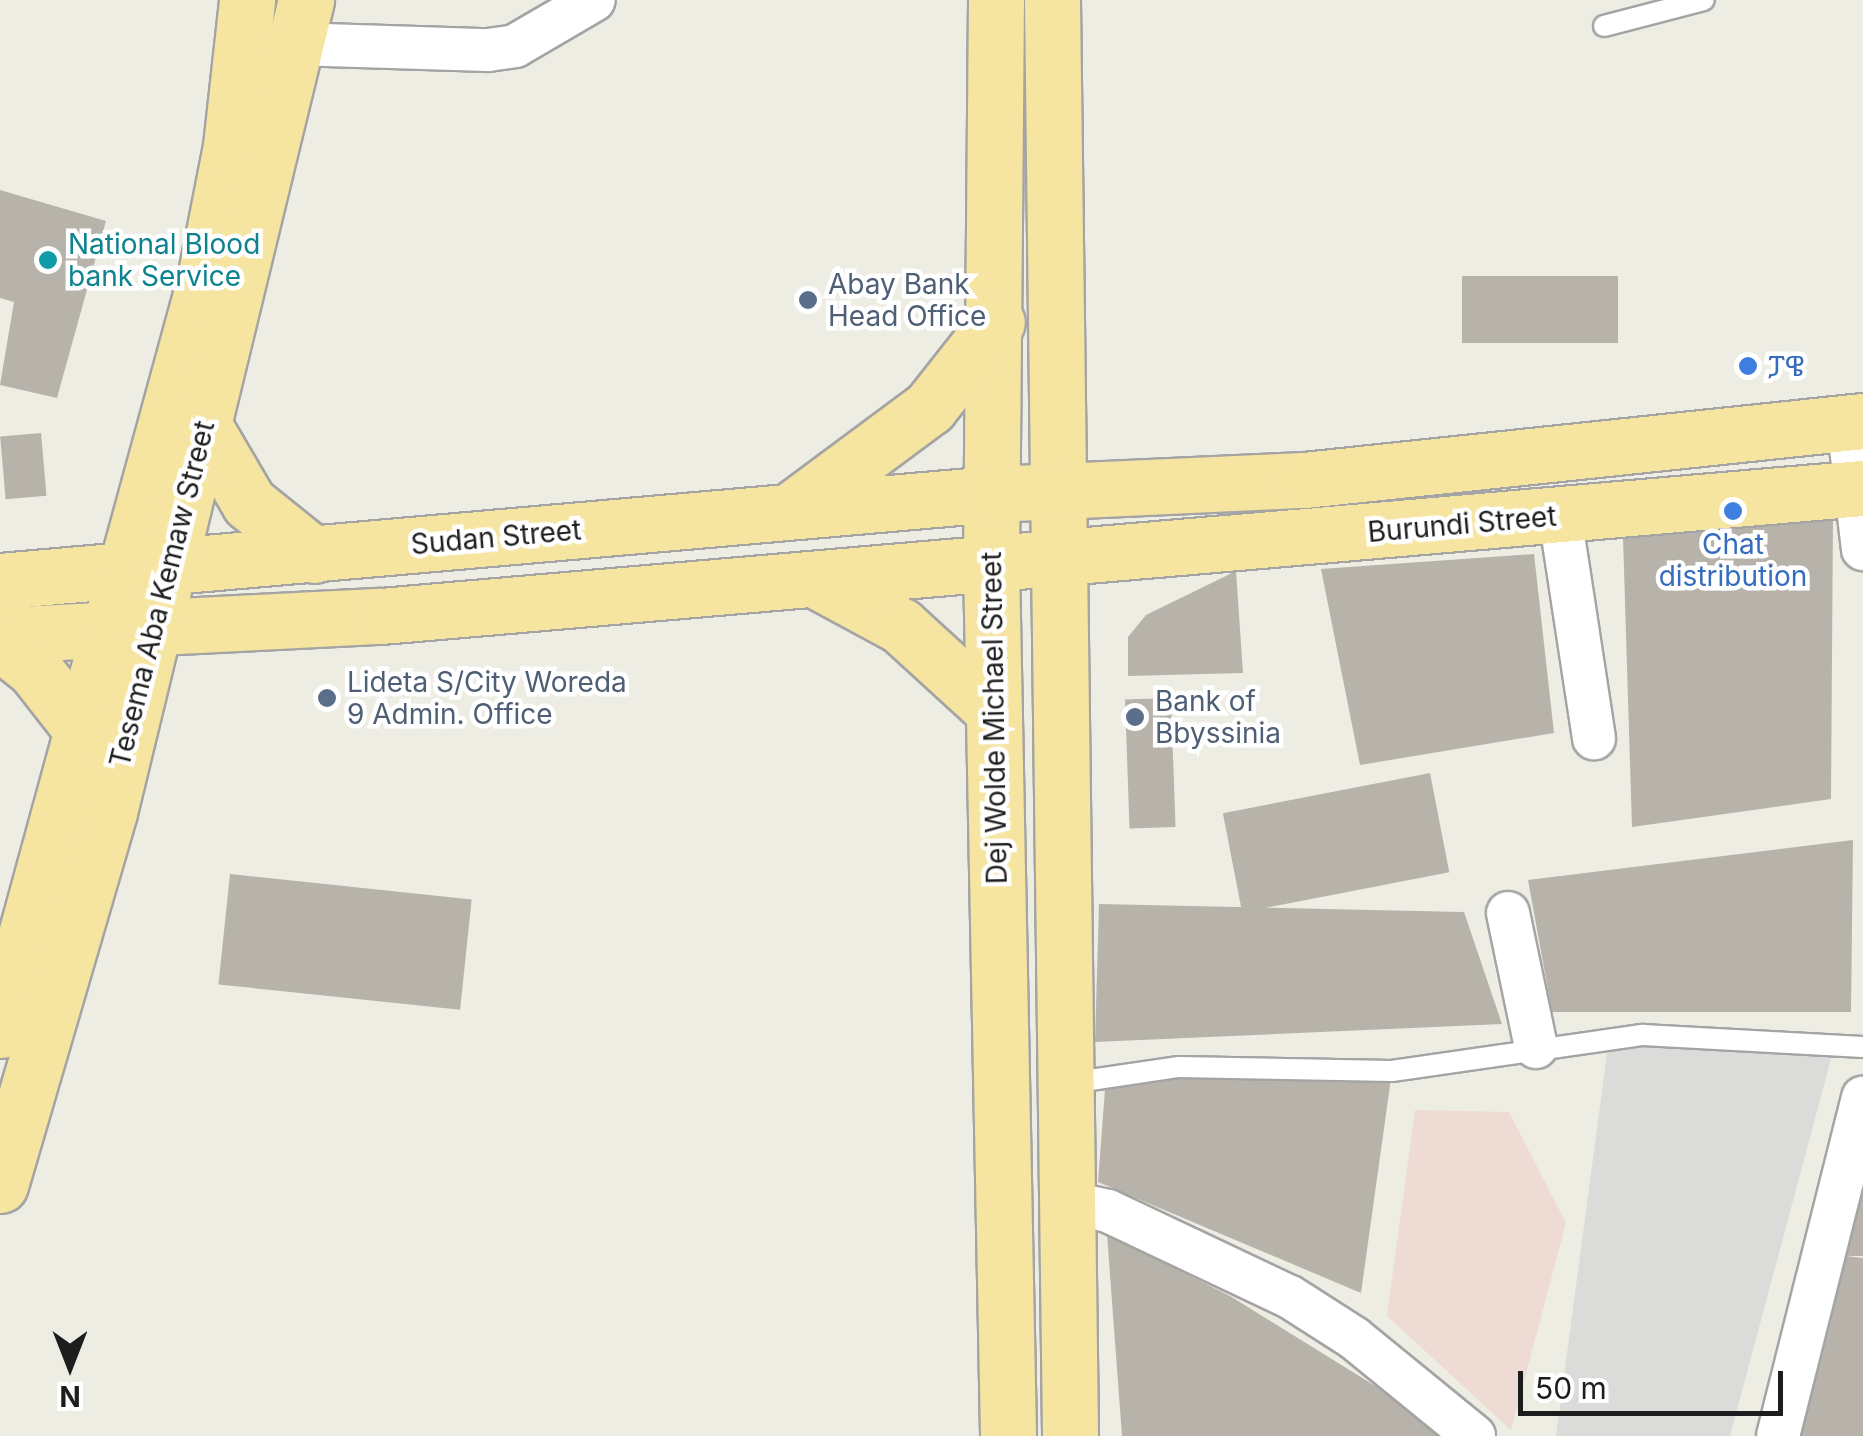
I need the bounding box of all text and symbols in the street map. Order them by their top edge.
place label: National Blood bank Service [68,227,260,293]
marker: National Blood bank Service [37,249,59,271]
place label: Abay Bank Head Office [828,267,986,333]
marker: Abay Bank Head Office [797,289,819,311]
place label: ፓዌ [1768,349,1804,383]
marker: ፓዌ [1737,355,1759,377]
street label: Tesema Aba Kemaw Street [103,417,221,771]
street label: Burundi Street [1366,499,1558,549]
marker: Chat distribution [1722,500,1744,522]
street label: Sudan Street [409,513,583,561]
place label: Chat distribution [1659,527,1807,593]
street label: Dej Wolde Michael Street [974,551,1014,885]
place label: Lideta S/City Woreda 9 Admin. Office [347,665,627,731]
place label: Bank of Bbyssinia [1155,684,1281,750]
marker: Lideta S/City Woreda 9 Admin. Office [316,687,338,709]
marker: Bank of Bbyssinia [1124,706,1146,728]
north arrow [20,1316,120,1416]
scale bar [1523,1351,1788,1413]
text: 50 m [1535,1370,1607,1406]
text: N [59,1379,81,1413]

